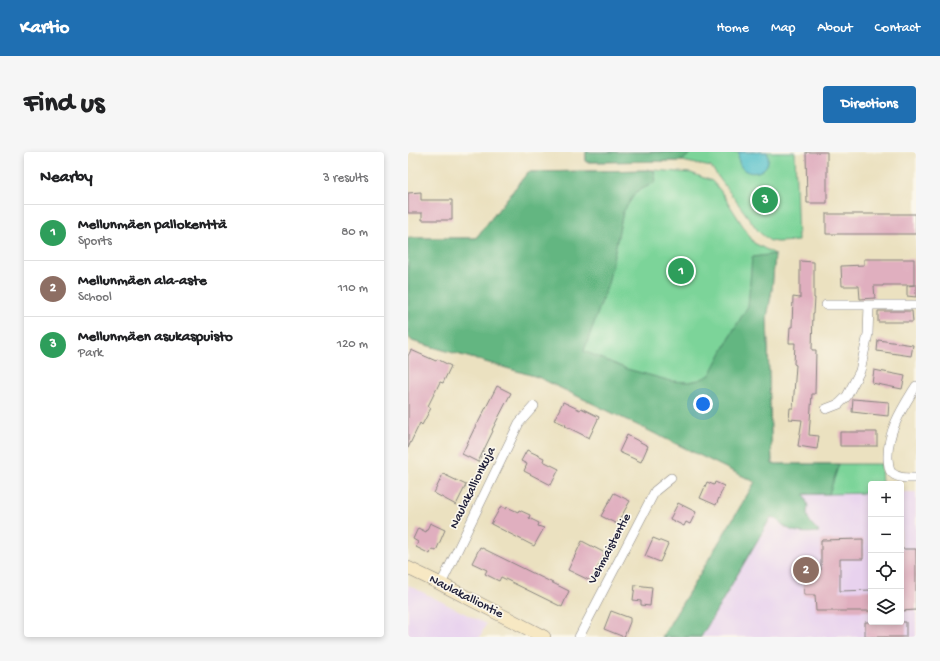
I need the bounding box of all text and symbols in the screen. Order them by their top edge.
text: Kartio [20,17,69,40]
text: Home [717,20,749,37]
text: Map [771,20,795,37]
text: About [817,20,853,37]
text: Contact [875,20,920,37]
button: Directions [823,86,916,123]
text: Find us [24,88,104,121]
text: Nearby [40,168,93,188]
text: 3 results [323,171,368,186]
pin: 3 [752,185,778,215]
text: Mellunmäen pallokenttä [78,216,227,234]
text: 1 [50,225,56,240]
text: 80 m [341,225,368,240]
text: Sports [78,234,112,249]
pin: 1 [668,256,694,286]
text: Mellunmäen ala-aste [78,272,207,290]
text: 2 [50,281,56,296]
text: 110 m [338,281,368,296]
text: School [78,290,112,305]
text: Mellunmäen asukaspuisto [78,328,233,346]
text: 3 [50,337,56,352]
text: 120 m [337,337,368,352]
text: Park [78,346,103,361]
your location [693,394,713,414]
street label: Naulakallionkuja [447,444,500,531]
map controls [868,481,904,625]
button: + [868,481,904,517]
street label: Vehmaistentie [585,511,635,588]
button: − [868,517,904,553]
button: locate [868,553,904,589]
pin: 2 [793,555,819,585]
street label: Naulakalliontie [426,572,506,622]
button: layers [868,589,904,625]

